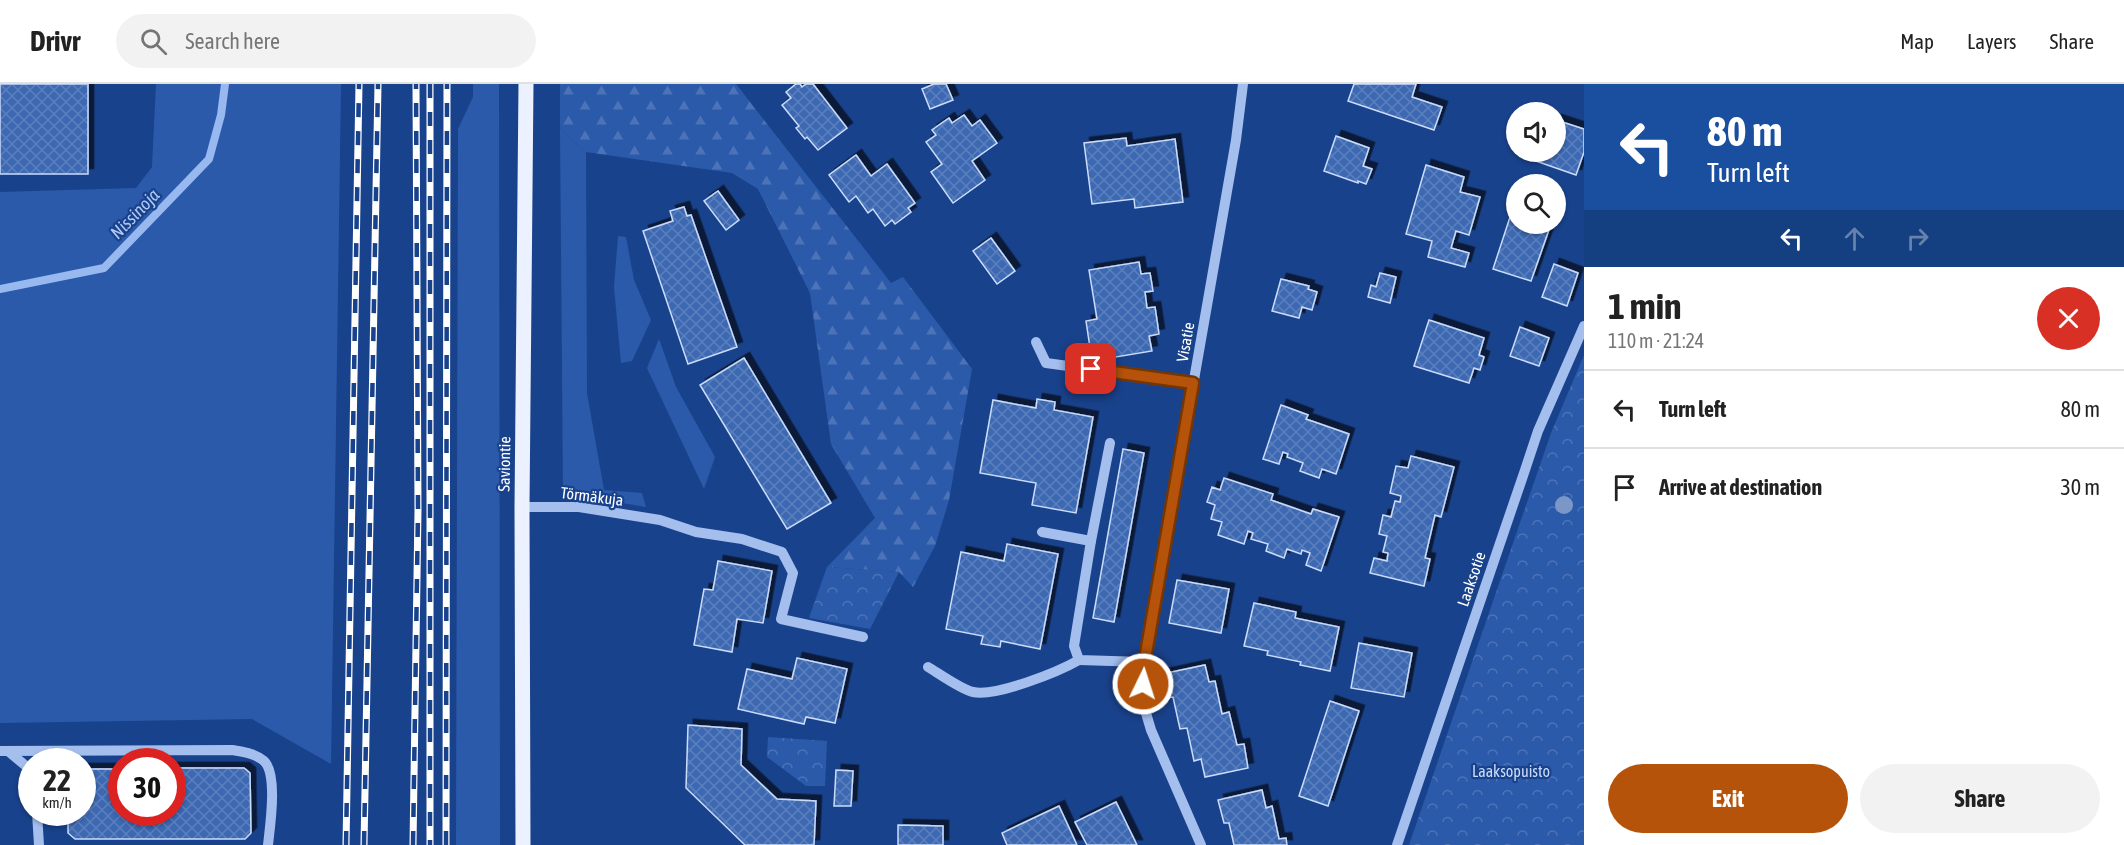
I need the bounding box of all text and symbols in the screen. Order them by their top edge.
search box [116,14,536,68]
text: Drivr [30,25,80,57]
icon: search [137,25,170,58]
text: Search here [185,28,280,54]
text: Map [1900,29,1934,53]
text: Layers [1967,29,2017,53]
text: Share [2050,29,2094,53]
map controls [1506,102,1566,234]
button: sound [1506,102,1566,162]
text: 80 m [1707,107,1782,155]
icon: left [1608,108,1686,186]
text: Turn left [1707,157,1790,188]
button: search [1506,174,1566,234]
water label: Nissinoja [106,184,164,243]
icon: left [1775,222,1808,255]
icon: ahead [1838,222,1871,255]
icon: right [1901,222,1934,255]
text: 1 min [1608,285,1682,327]
button: close [2037,287,2100,350]
street label: Visatie [1173,321,1197,363]
text: 110 m · 21:24 [1608,329,1704,352]
pin [1065,343,1116,394]
icon: arrive [1074,352,1107,385]
icon: left [1608,393,1641,426]
text: Turn left [1659,396,1726,422]
text: 80 m [2060,396,2100,422]
street label: Saviontie [495,436,513,492]
icon: arrive [1608,471,1641,504]
text: Arrive at destination [1659,474,1822,500]
text: 30 m [2060,474,2100,500]
street label: Törmäkuja [559,483,624,510]
street label: Laaksotie [1453,549,1489,609]
position arrow [1111,652,1175,716]
speed limit sign: 30 [108,748,186,826]
park label: Laaksopuisto [1472,762,1550,781]
text: 22 [43,763,71,797]
button: Exit [1608,764,1848,833]
button: Share [1860,764,2100,833]
text: km/h [42,794,72,811]

